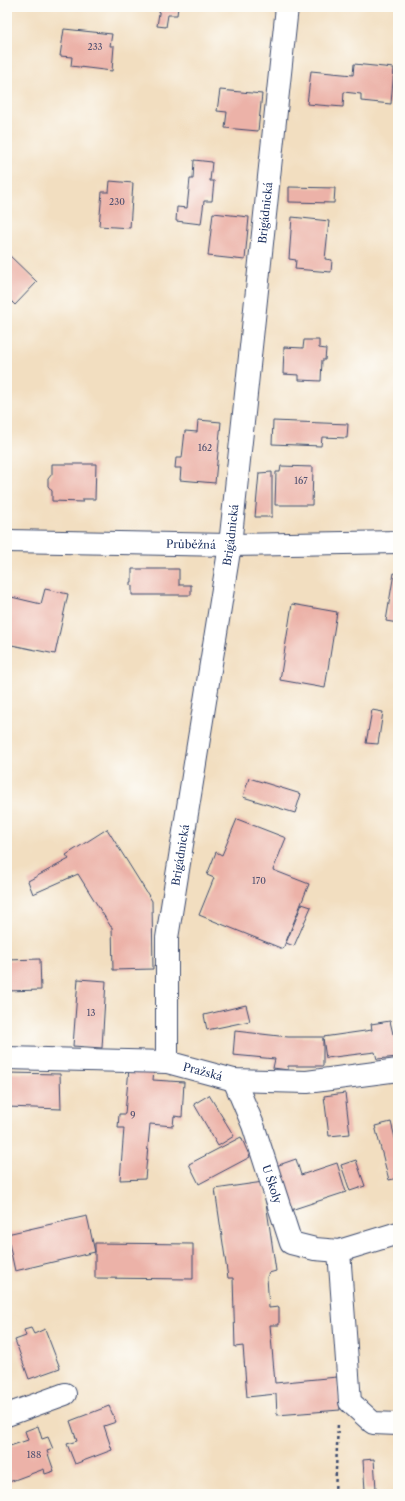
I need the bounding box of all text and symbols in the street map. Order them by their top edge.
house number: 233 [87,41,103,52]
street label: Brigádnická [255,181,275,244]
house number: 230 [109,196,125,207]
house number: 162 [198,442,212,453]
house number: 167 [294,475,308,486]
street label: Brigádnická [220,503,241,567]
street label: Průběžná [166,537,216,552]
street label: Brigádnická [168,823,192,887]
house number: 170 [252,875,266,886]
house number: 13 [87,1007,95,1018]
street label: Pražská [182,1060,224,1084]
house number: 9 [130,1109,136,1120]
street label: U Školy [259,1163,285,1206]
house number: 188 [27,1449,41,1460]

